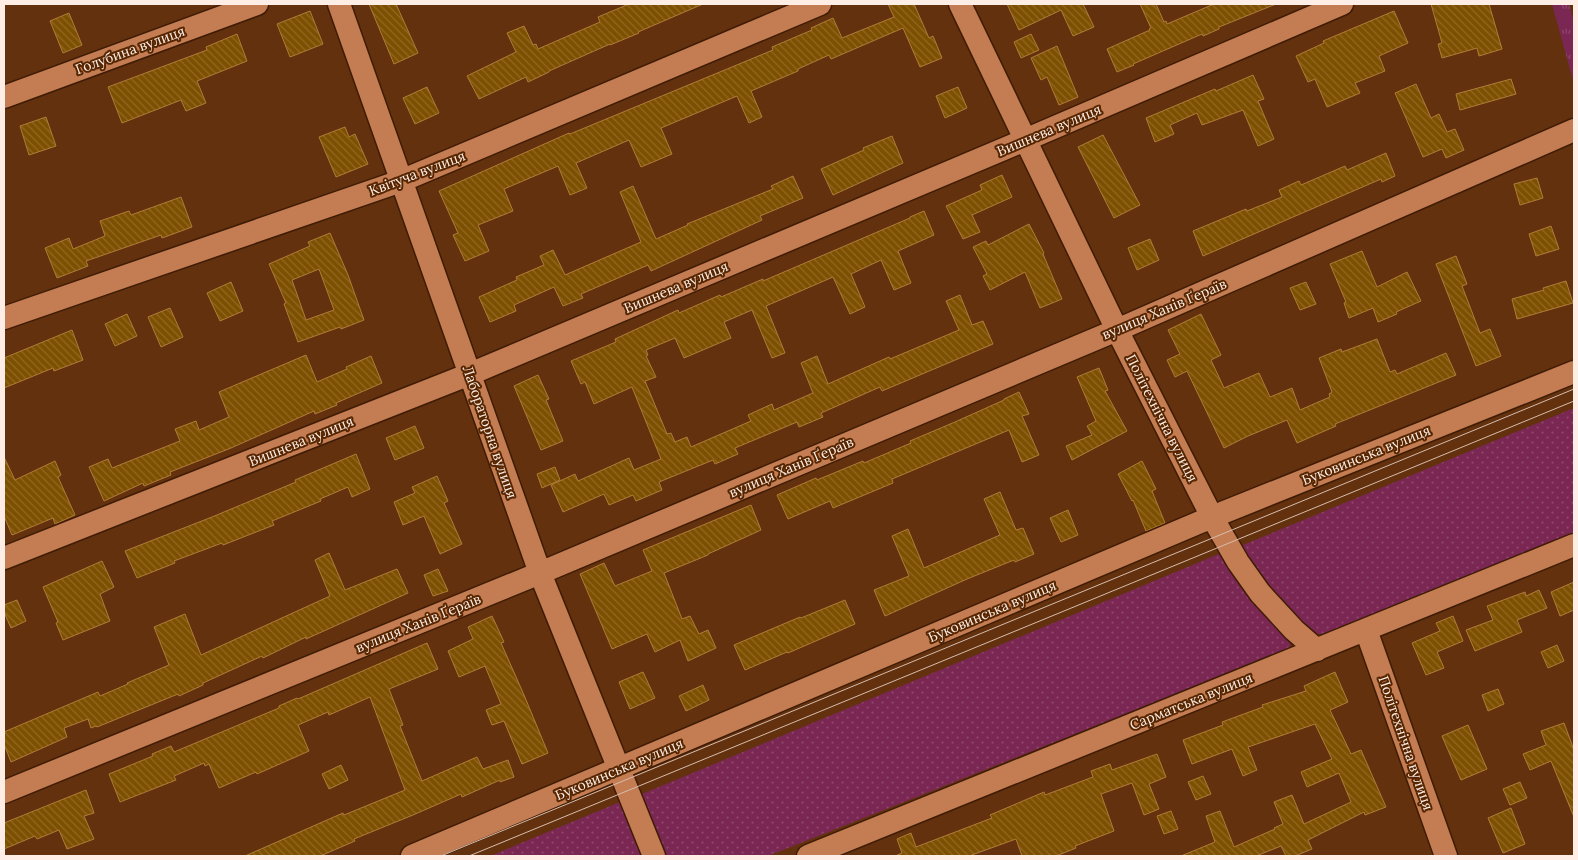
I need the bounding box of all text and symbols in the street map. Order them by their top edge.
street label: Голубина вулиця [73,22,187,78]
street label: Вишнева вулиця [994,100,1104,160]
street label: Квітуча вулиця [366,146,468,200]
street label: Вишнева вулиця [621,257,731,317]
street label: вулиця Ханів Ґераїв [1099,275,1229,343]
street label: Політехнічна вулиця [1122,351,1202,485]
street label: Лабораторна вулиця [459,363,521,501]
street label: Вишнева вулиця [246,412,356,470]
street label: Буковинська вулиця [1299,421,1433,489]
street label: вулиця Ханів Ґераїв [726,433,856,501]
street label: Буковинська вулиця [925,576,1059,646]
street label: вулиця Ханів Ґераїв [353,590,483,656]
street label: Сарматська вулиця [1127,668,1255,734]
street label: Політехнічна вулиця [1375,674,1437,812]
street label: Буковинська вулиця [552,734,686,804]

